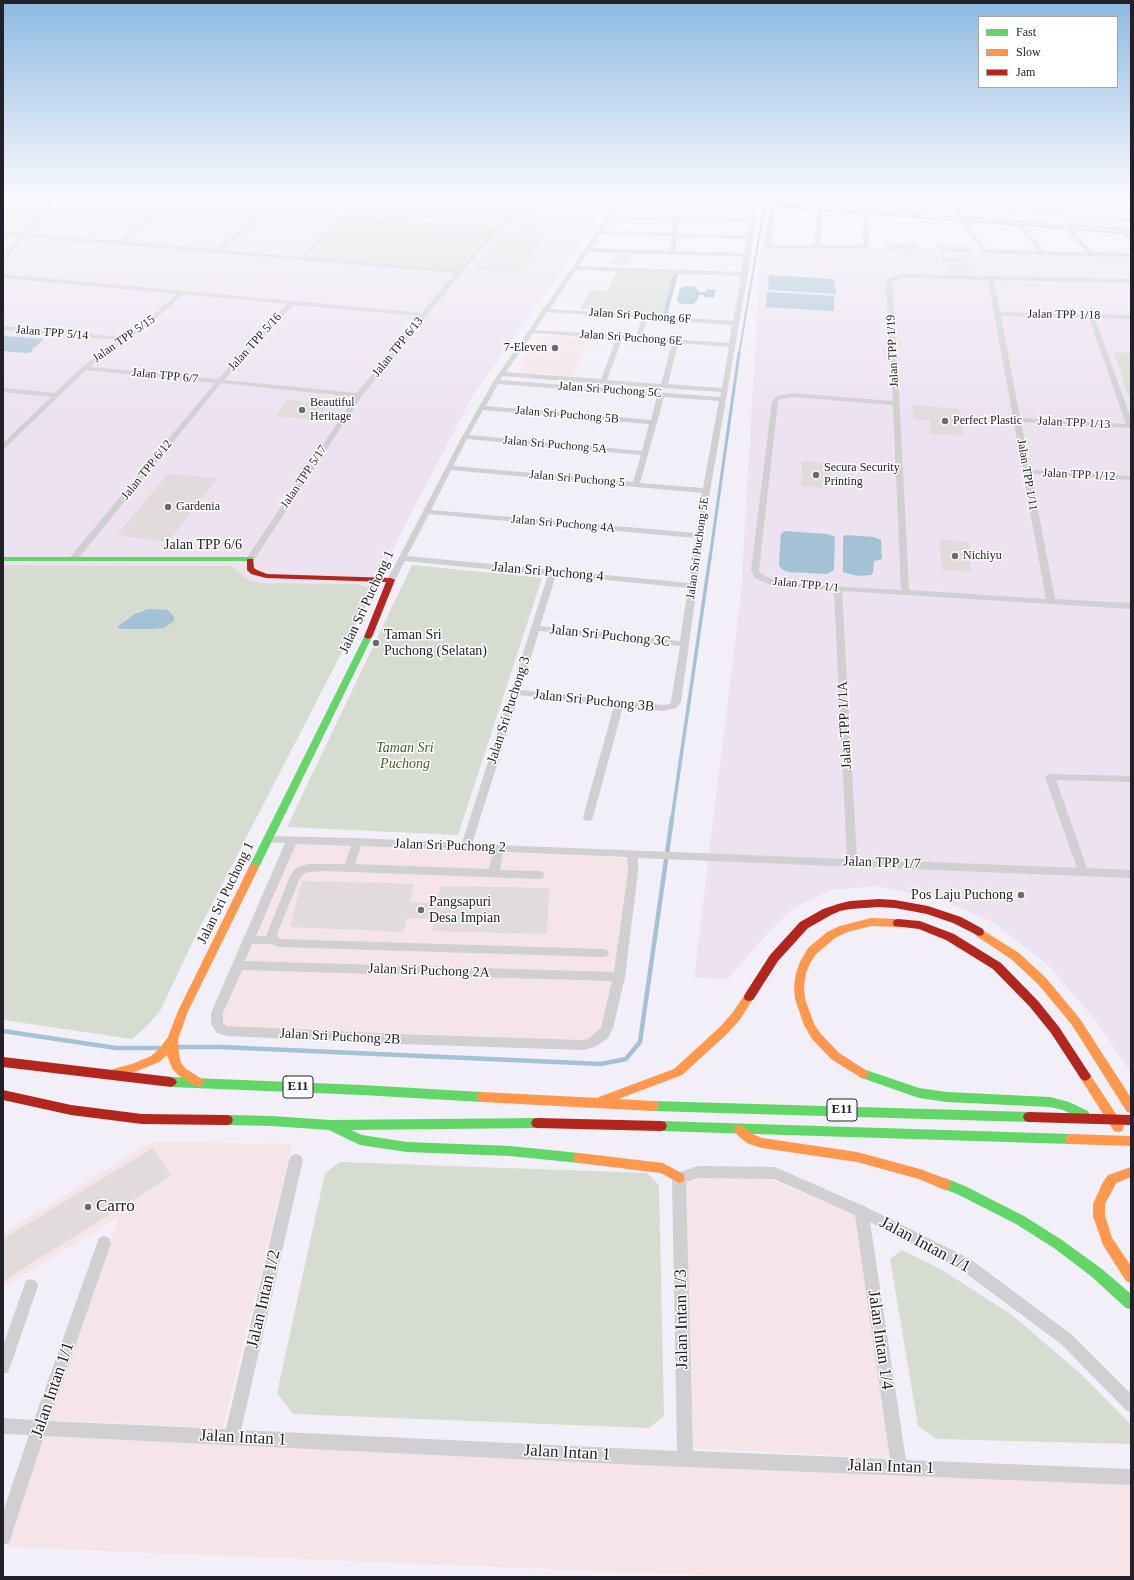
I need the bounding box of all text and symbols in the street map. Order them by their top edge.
legend [978,16,1118,88]
text: Fast [1016,25,1036,39]
text: Slow [1016,45,1041,59]
text: Jam [1016,65,1035,79]
street label: Jalan Sri Puchong 6F [588,305,692,327]
street label: Jalan TPP 1/18 [1028,307,1100,323]
street label: Jalan TPP 5/16 [225,310,285,374]
street label: Jalan TPP 5/15 [90,312,158,366]
street label: Jalan TPP 6/13 [370,314,426,380]
street label: Jalan TPP 1/19 [884,314,902,388]
street label: Jalan TPP 5/14 [15,323,89,343]
street label: Jalan Sri Puchong 6E [579,327,683,349]
place label: 7-Eleven [504,341,547,355]
marker: 7-Eleven [550,343,560,353]
street label: Jalan TPP 6/7 [131,365,199,387]
street label: Jalan Sri Puchong 5C [558,379,662,401]
place label: Beautiful Heritage [310,396,355,424]
street label: Jalan Sri Puchong 5B [515,403,619,427]
marker: Beautiful Heritage [297,405,307,415]
place label: Perfect Plastic [953,414,1022,428]
street label: Jalan TPP 1/13 [1037,414,1111,432]
marker: Perfect Plastic [940,416,950,426]
street label: Jalan Sri Puchong 5A [502,433,608,457]
street label: Jalan TPP 6/12 [119,437,175,503]
street label: Jalan TPP 1/11 [1014,438,1040,512]
street label: Jalan TPP 5/17 [278,443,330,511]
place label: Secura Security Printing [824,461,900,489]
street label: Jalan TPP 1/12 [1042,466,1116,484]
street label: Jalan Sri Puchong 5 [529,468,625,490]
marker: Secura Security Printing [811,470,821,480]
street label: Jalan Sri Puchong 5E [684,496,712,600]
place label: Gardenia [176,500,220,514]
marker: Gardenia [163,502,173,512]
street label: Jalan Sri Puchong 4A [510,512,616,536]
street label: Jalan TPP 6/6 [164,537,242,553]
street label: Jalan Sri Puchong 1 [336,548,398,656]
place label: Nichiyu [963,549,1002,563]
marker: Nichiyu [950,551,960,561]
street label: Jalan Sri Puchong 4 [492,559,604,585]
street label: Jalan TPP 1/1 [772,574,840,596]
street label: Jalan Sri Puchong 3C [549,621,671,651]
place label: Taman Sri Puchong (Selatan) [384,627,487,660]
marker: Taman Sri Puchong (Selatan) [371,638,381,648]
street label: Jalan Sri Puchong 3 [484,654,534,766]
street label: Jalan TPP 1/1A [834,681,856,769]
street label: Jalan Sri Puchong 3B [533,686,655,716]
park label: Taman Sri Puchong [376,740,434,772]
street label: Jalan Sri Puchong 2 [394,836,506,856]
street label: Jalan Sri Puchong 1 [194,839,258,947]
street label: Jalan TPP 1/7 [843,853,921,873]
place label: Pos Laju Puchong [911,887,1013,903]
marker: Pos Laju Puchong [1016,890,1026,900]
place label: Pangsapuri Desa Impian [429,894,500,926]
marker: Pangsapuri Desa Impian [416,905,426,915]
street label: Jalan Sri Puchong 2A [368,960,490,982]
street label: Jalan Sri Puchong 2B [279,1025,401,1049]
road number: E11 [283,1076,313,1098]
road number: E11 [827,1099,857,1121]
place label: Carro [96,1197,135,1217]
marker: Carro [83,1202,93,1212]
street label: Jalan Intan 1/1 [876,1213,974,1277]
street label: Jalan Intan 1/2 [243,1248,285,1350]
street label: Jalan Intan 1/3 [671,1269,693,1369]
street label: Jalan Intan 1/4 [863,1289,897,1391]
street label: Jalan Intan 1/1 [27,1339,79,1441]
street label: Jalan Intan 1 [199,1426,287,1450]
street label: Jalan Intan 1 [523,1441,611,1465]
street label: Jalan Intan 1 [847,1455,935,1479]

